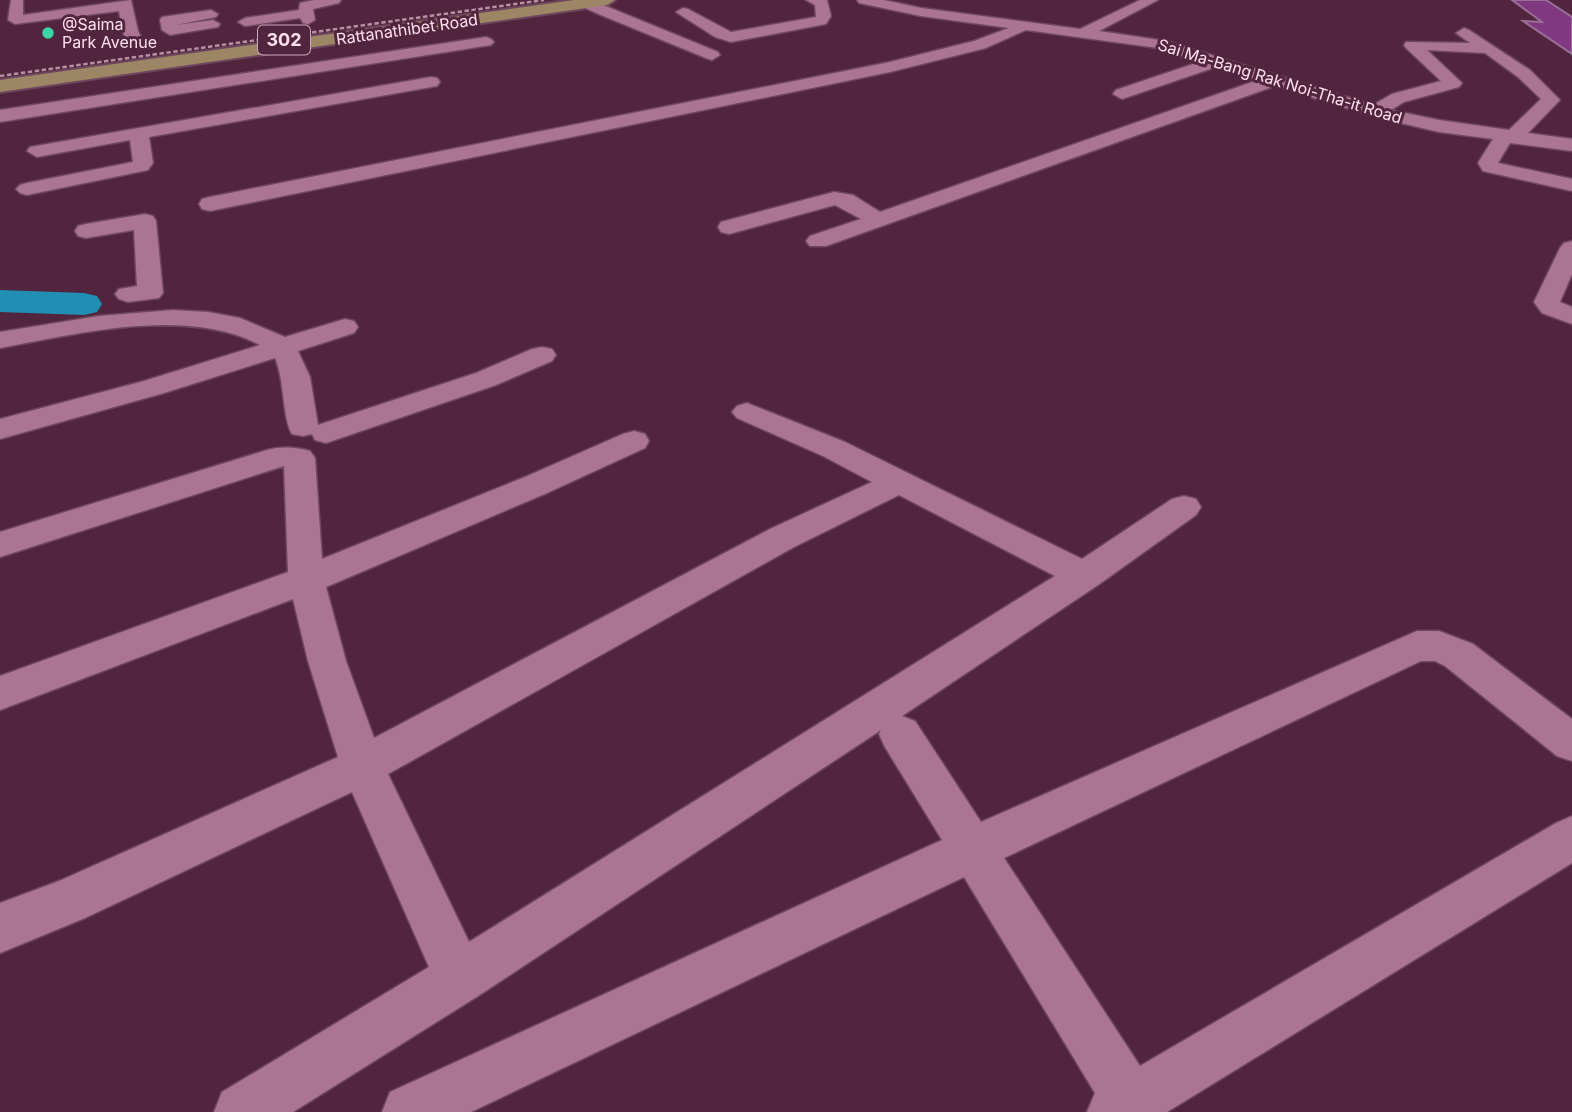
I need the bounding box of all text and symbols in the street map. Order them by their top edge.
street label: Rattanathibet Road [335,9,479,49]
place label: @Saima Park Avenue [62,14,157,52]
marker: @Saima Park Avenue [40,25,56,41]
road number: 302 [258,26,310,55]
street label: Sai Ma-Bang Rak Noi-Tha-it Road [1156,34,1404,128]

